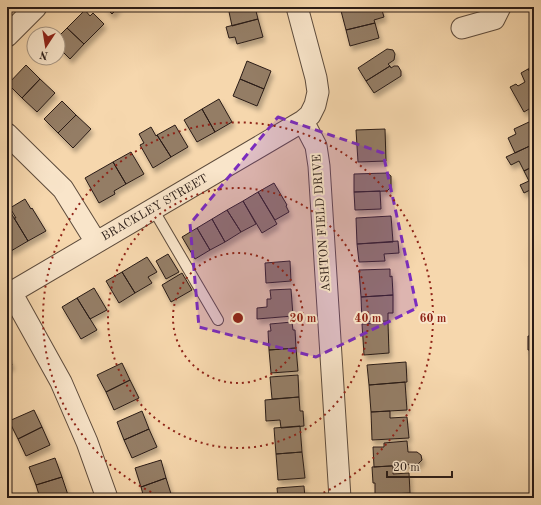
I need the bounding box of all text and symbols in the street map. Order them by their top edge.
north arrow [26,26,66,66]
text: N [38,48,49,61]
street label: ASHTON FIELD DRIVE [311,154,333,292]
street label: BRACKLEY STREET [100,173,210,243]
centre of rings [231,311,245,325]
text: 20 m [290,313,317,325]
text: 40 m [355,313,382,325]
text: 60 m [420,313,447,325]
scale bar [387,453,452,479]
text: 20 m [393,462,420,474]

